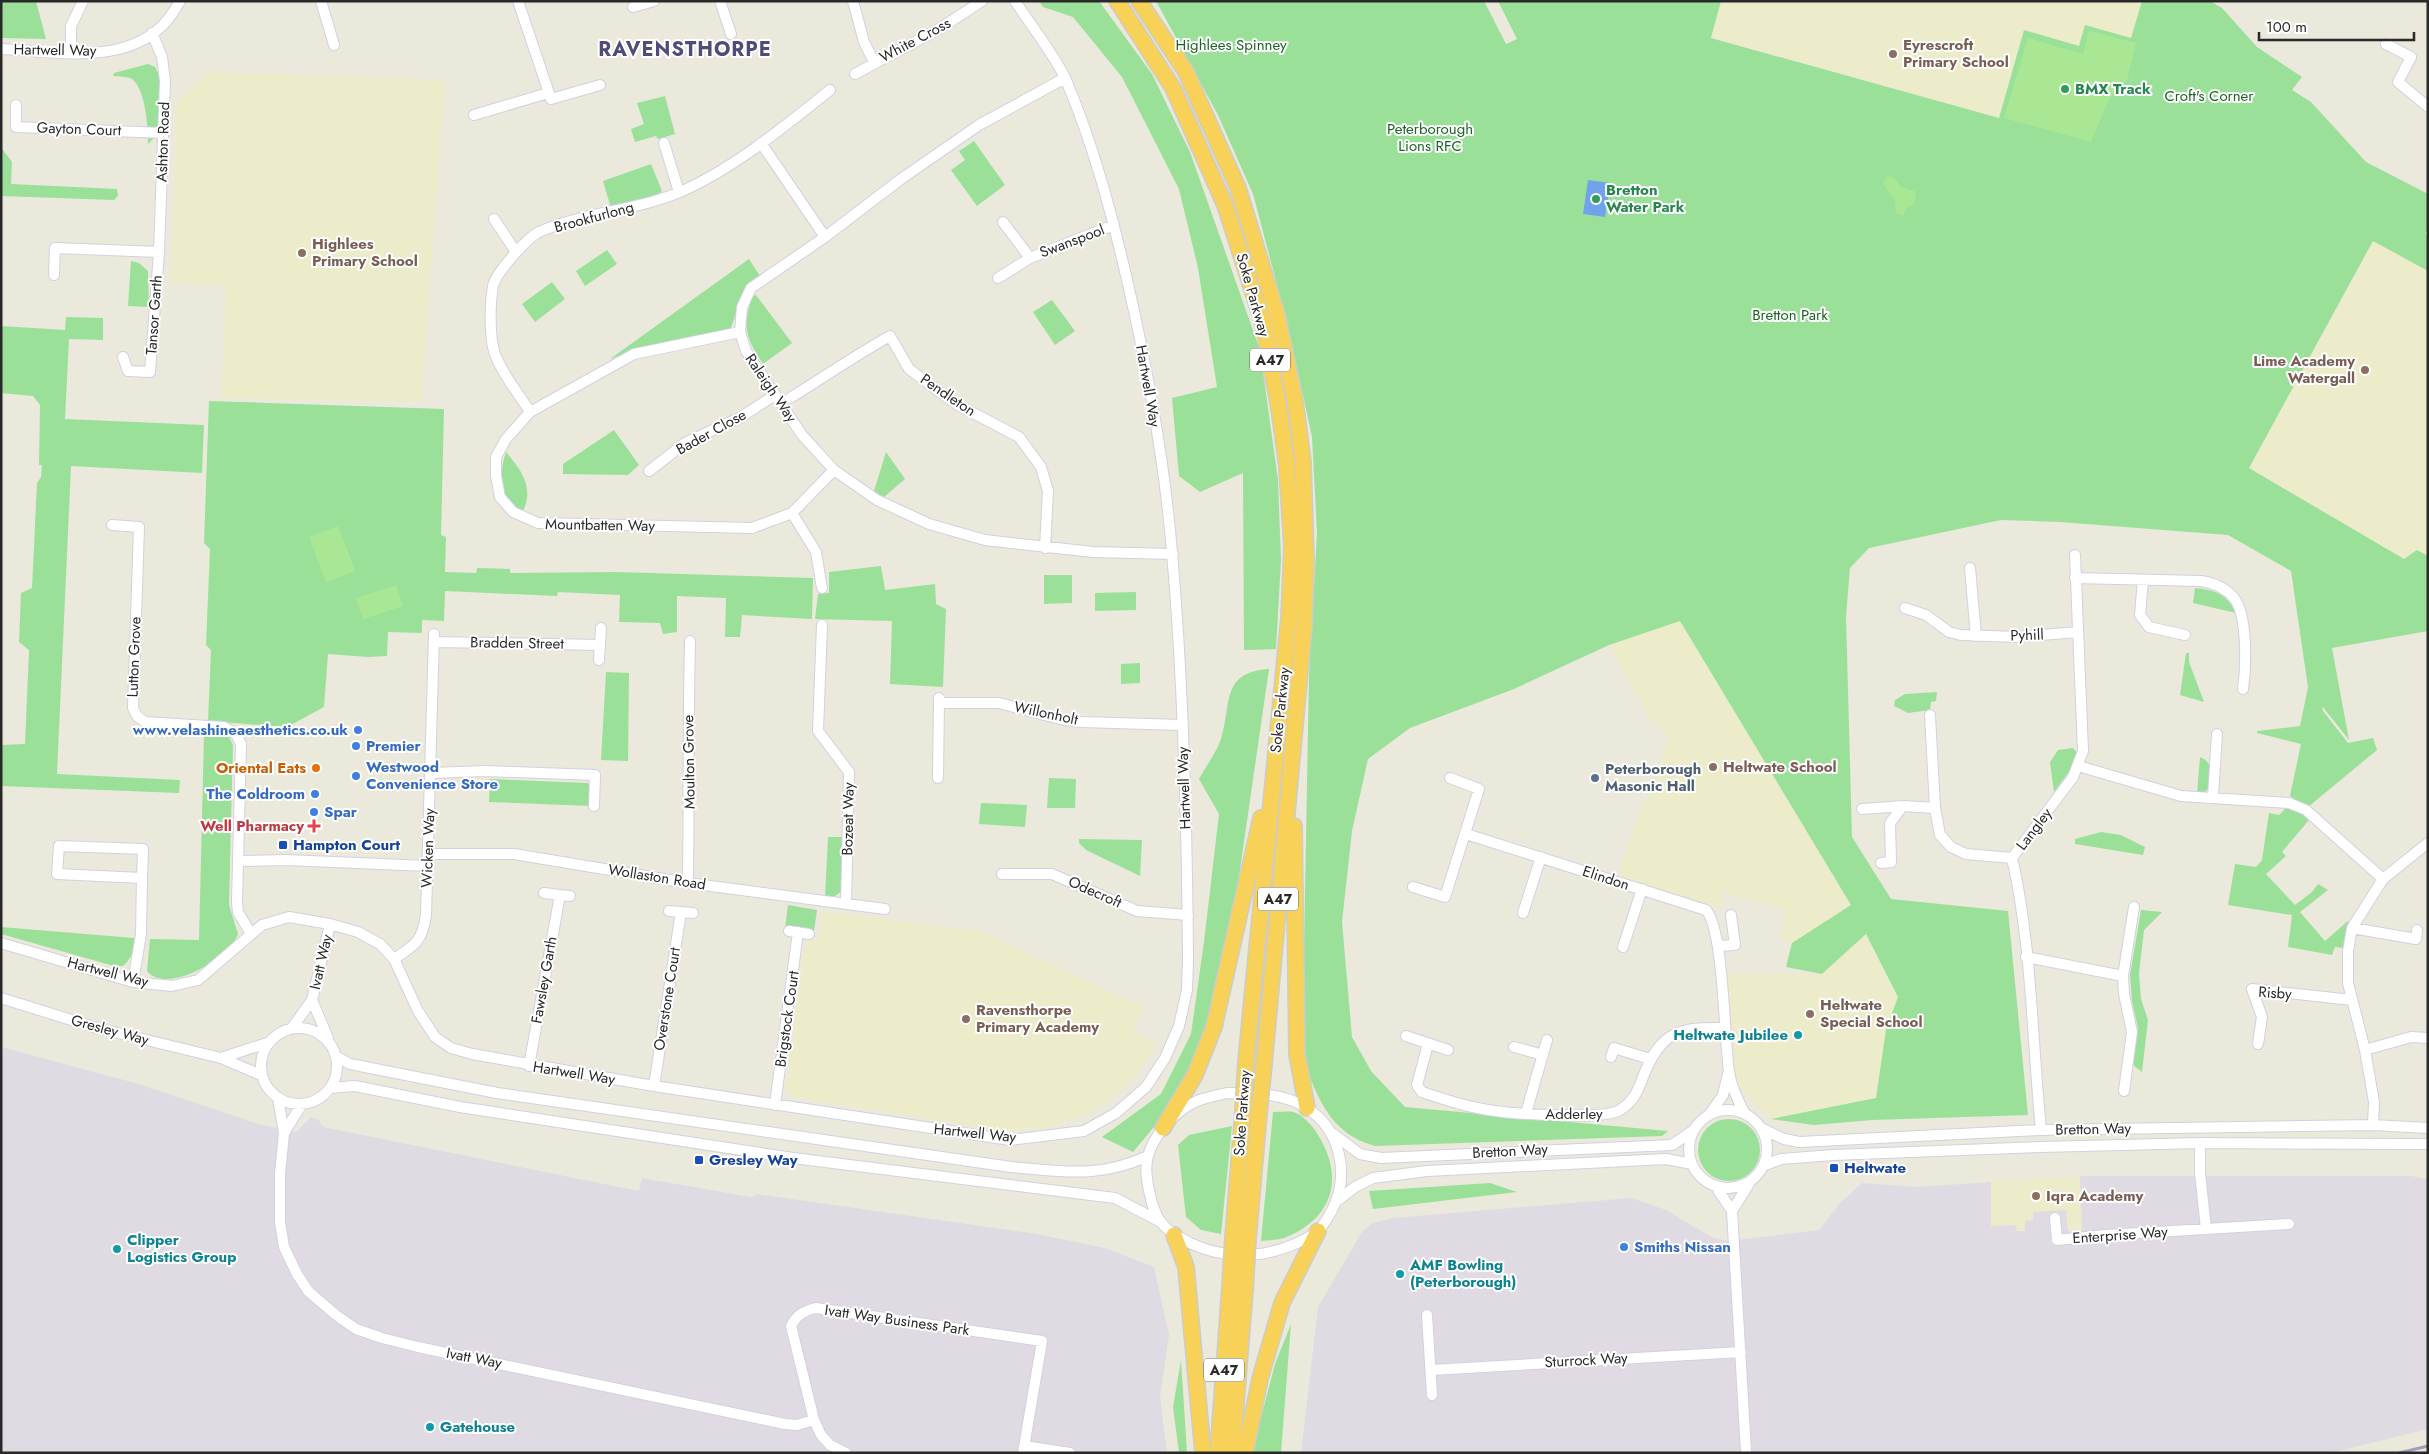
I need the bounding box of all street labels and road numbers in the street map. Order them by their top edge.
street label: White Cross [875,12,955,68]
street label: Hartwell Way [13,38,97,62]
street label: Ashton Road [151,101,175,183]
street label: Gayton Court [36,117,122,141]
street label: Brookfurlong [552,196,636,238]
street label: Swanspool [1036,219,1108,263]
street label: Soke Parkway [1231,251,1276,340]
street label: Tansor Garth [140,274,168,356]
street label: Hartwell Way [1130,343,1166,429]
road number: A47 [1250,348,1290,372]
street label: Raleigh Way [740,349,802,427]
street label: Pendleton [916,368,980,422]
street label: Bader Close [672,404,750,460]
street label: Mountbatten Way [545,513,655,537]
street label: Lutton Grove [122,616,146,698]
street label: Pyhill [2010,623,2044,647]
street label: Bradden Street [470,631,564,655]
street label: Soke Parkway [1265,666,1295,754]
street label: Willonholt [1012,695,1080,731]
street label: Moulton Grove [677,714,701,809]
street label: Hartwell Way [1172,746,1196,830]
street label: Bozeat Way [836,782,860,856]
street label: Langley [2011,803,2057,855]
street label: Wicken Way [416,808,440,888]
street label: Wollaston Road [607,858,707,896]
street label: Elindon [1580,860,1632,896]
street label: Odecroft [1065,871,1126,914]
road number: A47 [1258,888,1298,911]
street label: Ivatt Way [304,932,338,992]
street label: Fawsley Garth [526,935,562,1025]
street label: Overstone Court [648,945,686,1052]
street label: Hartwell Way [65,951,151,993]
street label: Brigstock Court [769,969,805,1069]
street label: Risby [2258,981,2293,1005]
street label: Gresley Way [69,1009,152,1051]
street label: Hartwell Way [531,1056,617,1090]
street label: Soke Parkway [1228,1069,1256,1157]
street label: Adderley [1545,1103,1603,1125]
street label: Bretton Way [2055,1117,2132,1141]
street label: Hartwell Way [933,1118,1018,1148]
street label: Bretton Way [1472,1138,1549,1164]
street label: Enterprise Way [2072,1221,2169,1249]
street label: Ivatt Way Business Park [823,1299,971,1341]
street label: Ivatt Way [444,1342,504,1374]
street label: Sturrock Way [1544,1347,1629,1373]
road number: A47 [1204,1358,1244,1382]

